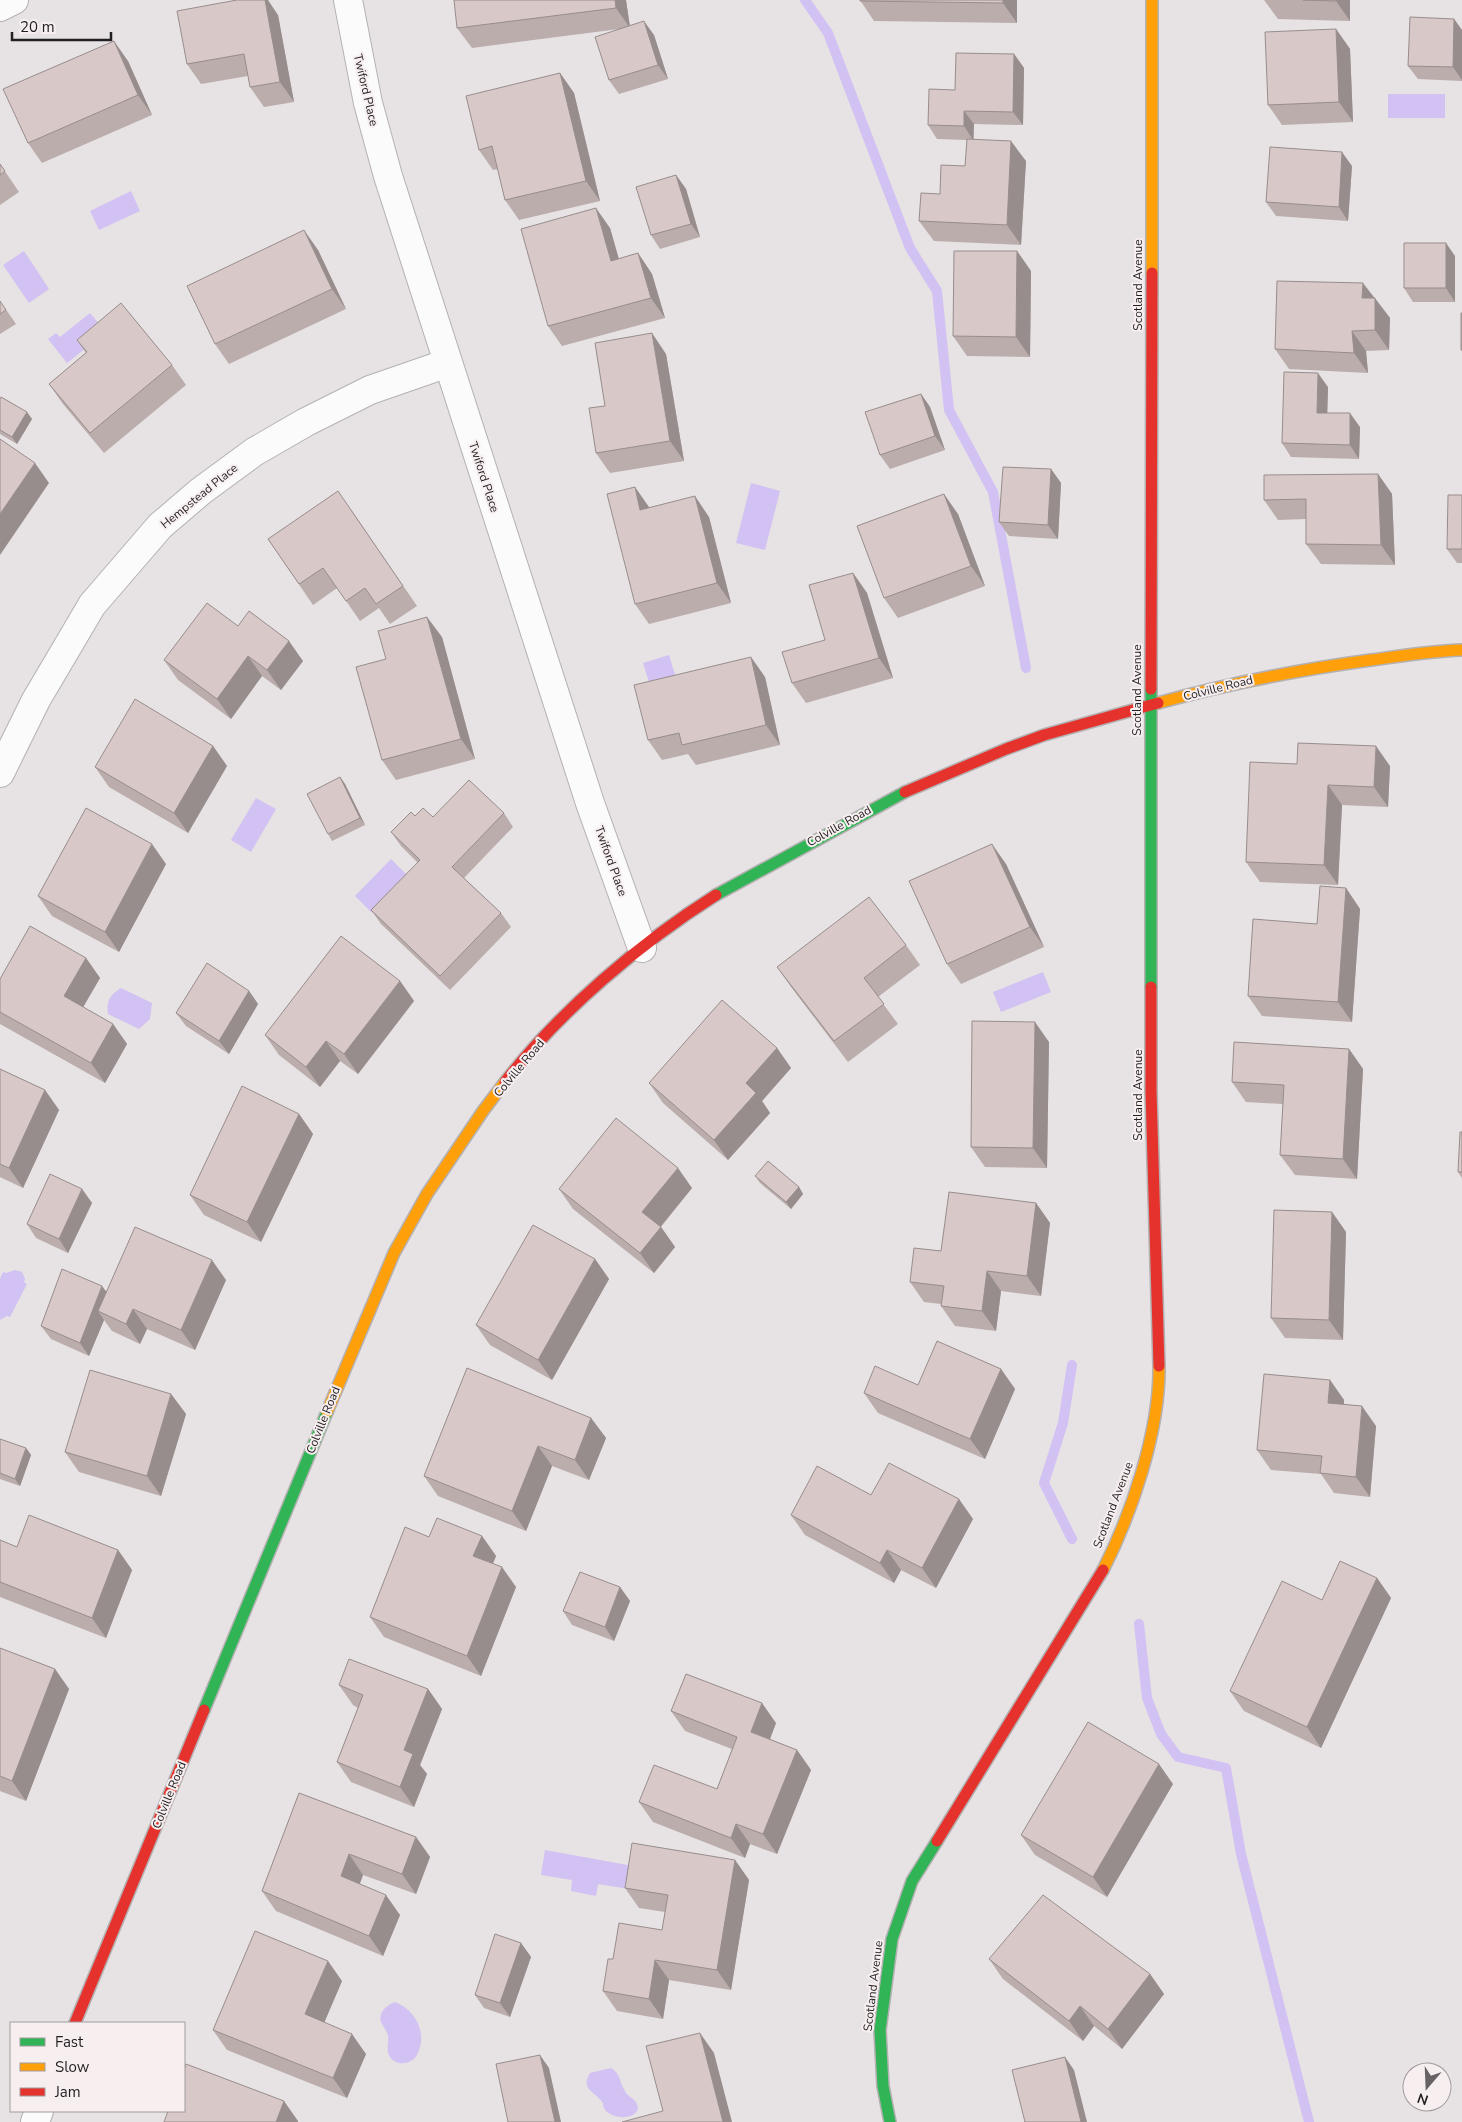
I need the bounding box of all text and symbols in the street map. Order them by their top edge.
scale bar [12,10,111,42]
text: 20 m [20,17,55,37]
street label: Twiford Place [350,52,382,128]
street label: Scotland Avenue [1130,239,1146,331]
street label: Twiford Place [465,440,503,514]
street label: Hempstead Place [157,460,241,532]
street label: Scotland Avenue [1129,644,1145,736]
street label: Colville Road [1182,672,1254,704]
street label: Colville Road [804,802,874,850]
street label: Twiford Place [591,824,631,898]
street label: Colville Road [490,1036,548,1100]
street label: Scotland Avenue [1130,1049,1146,1141]
street label: Colville Road [302,1384,344,1456]
street label: Scotland Avenue [1089,1460,1137,1550]
street label: Colville Road [148,1759,190,1831]
street label: Scotland Avenue [859,1940,887,2032]
legend [10,2022,185,2112]
text: Fast [55,2032,84,2052]
text: Slow [55,2057,90,2077]
north arrow [1402,2062,1452,2112]
text: Jam [54,2082,81,2102]
text: N [1415,2088,1431,2110]

